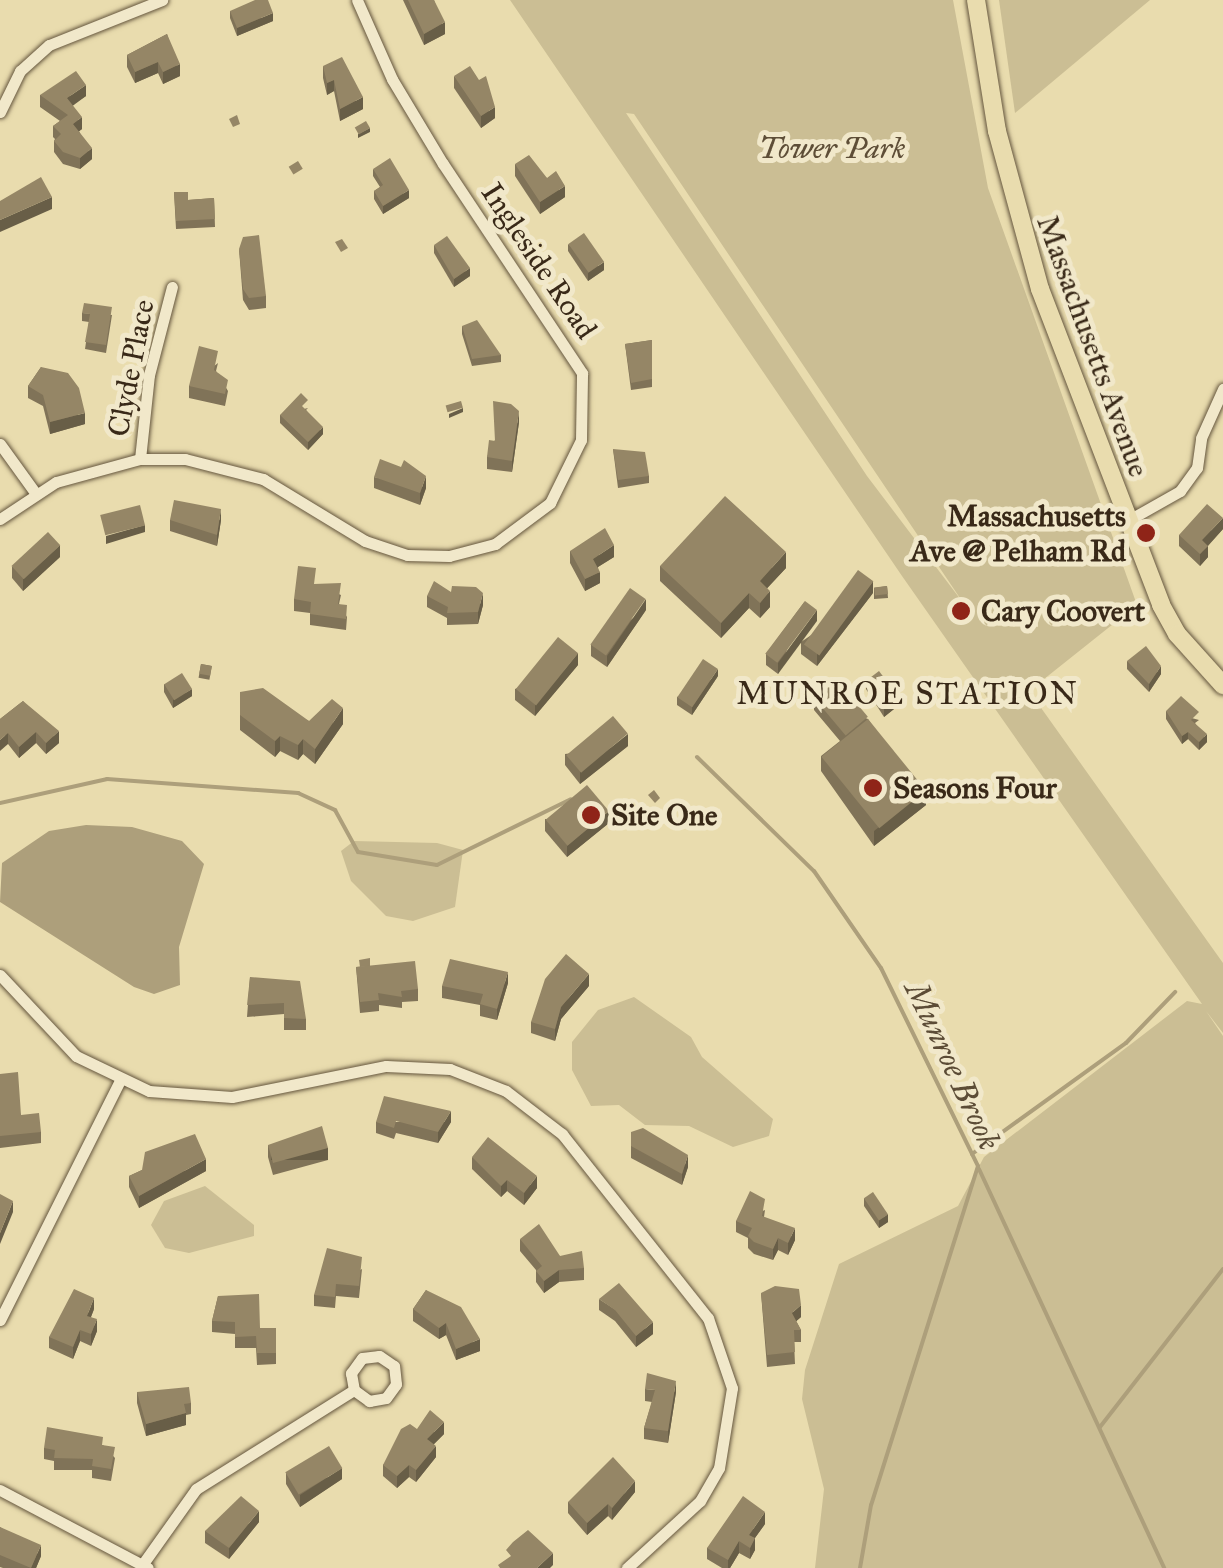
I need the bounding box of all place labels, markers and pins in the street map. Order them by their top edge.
place label: Massachusetts Ave @ Pelham Rd [910,498,1126,568]
marker: Massachusetts Ave @ Pelham Rd [1135,522,1157,544]
place label: Cary Coovert [981,593,1145,629]
marker: Cary Coovert [950,600,972,622]
place label: Seasons Four [893,770,1057,806]
marker: Seasons Four [862,777,884,799]
place label: Site One [611,797,718,833]
marker: Site One [580,804,602,826]

